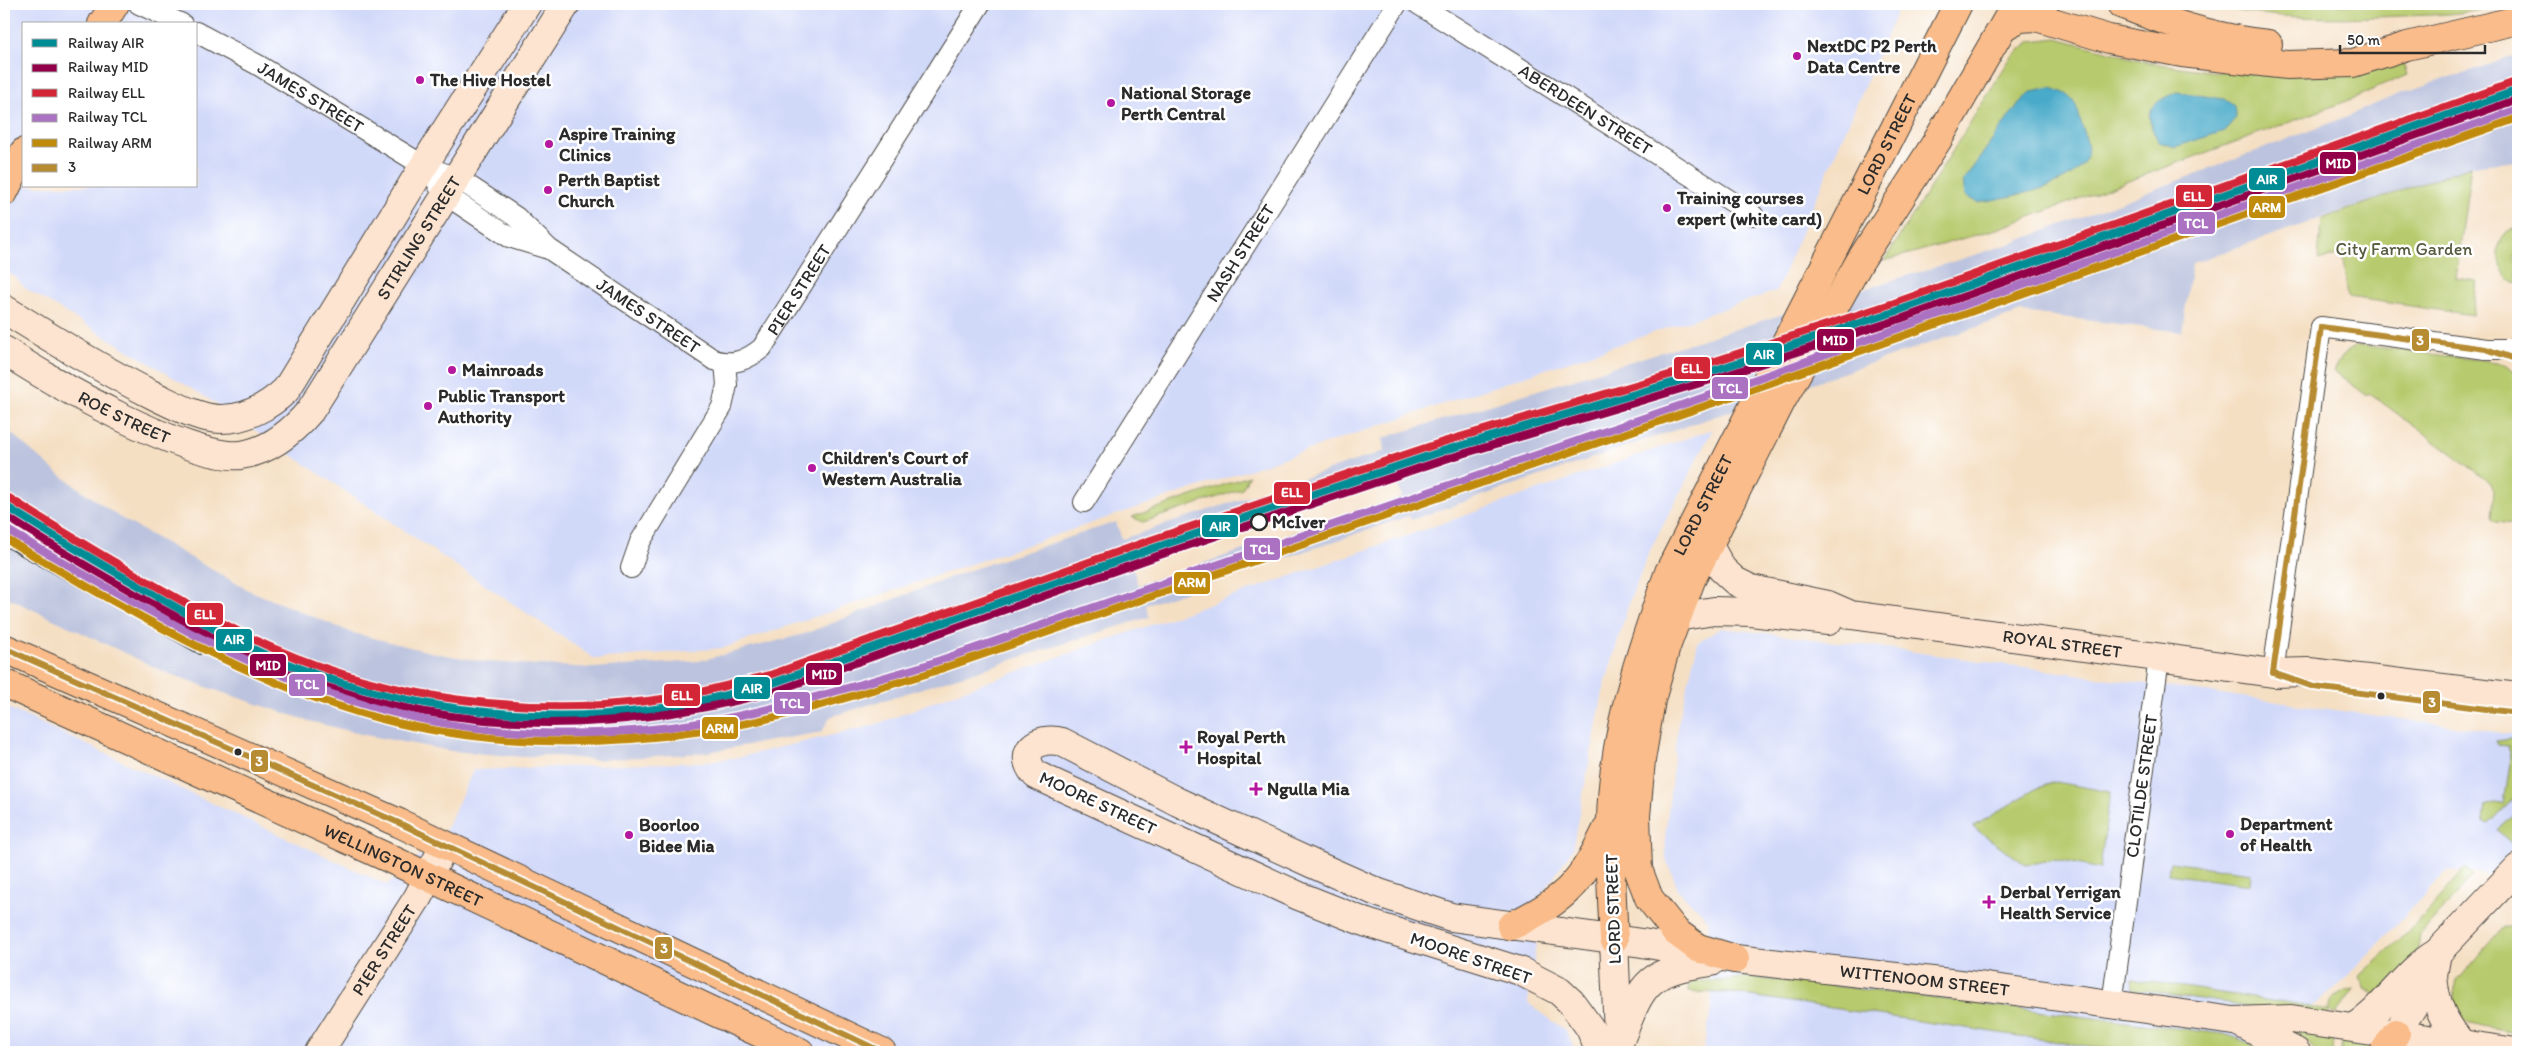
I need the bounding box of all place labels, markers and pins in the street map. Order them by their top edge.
place label: NextDC P2 Perth Data Centre [1807,35,1937,78]
marker: NextDC P2 Perth Data Centre [1791,50,1803,62]
place label: The Hive Hostel [429,69,552,91]
marker: The Hive Hostel [414,74,426,86]
place label: National Storage Perth Central [1121,82,1251,125]
marker: National Storage Perth Central [1105,97,1117,109]
place label: Aspire Training Clinics [558,123,676,166]
marker: Aspire Training Clinics [543,138,555,150]
place label: Perth Baptist Church [558,169,660,212]
marker: Perth Baptist Church [542,184,554,196]
place label: Training courses expert (white card) [1676,187,1822,230]
marker: Training courses expert (white card) [1661,202,1673,214]
place label: Mainroads [462,359,543,381]
marker: Mainroads [446,364,458,376]
place label: Public Transport Authority [437,385,565,428]
marker: Public Transport Authority [422,400,434,412]
place label: Children's Court of Western Australia [822,447,969,490]
marker: Children's Court of Western Australia [806,462,818,474]
place label: McIver [1272,511,1326,533]
marker: McIver [1250,513,1268,531]
unlabelled marker [2376,691,2386,701]
place label: Royal Perth Hospital [1197,726,1286,769]
marker: Royal Perth Hospital [1179,740,1193,754]
unlabelled marker [233,747,243,757]
place label: Ngulla Mia [1267,778,1350,800]
marker: Ngulla Mia [1249,782,1263,796]
place label: Department of Health [2240,813,2333,856]
place label: Boorloo Bidee Mia [639,814,715,857]
marker: Department of Health [2224,828,2236,840]
marker: Boorloo Bidee Mia [623,829,635,841]
place label: Derbal Yerrigan Health Service [2000,881,2122,924]
marker: Derbal Yerrigan Health Service [1982,895,1996,909]

